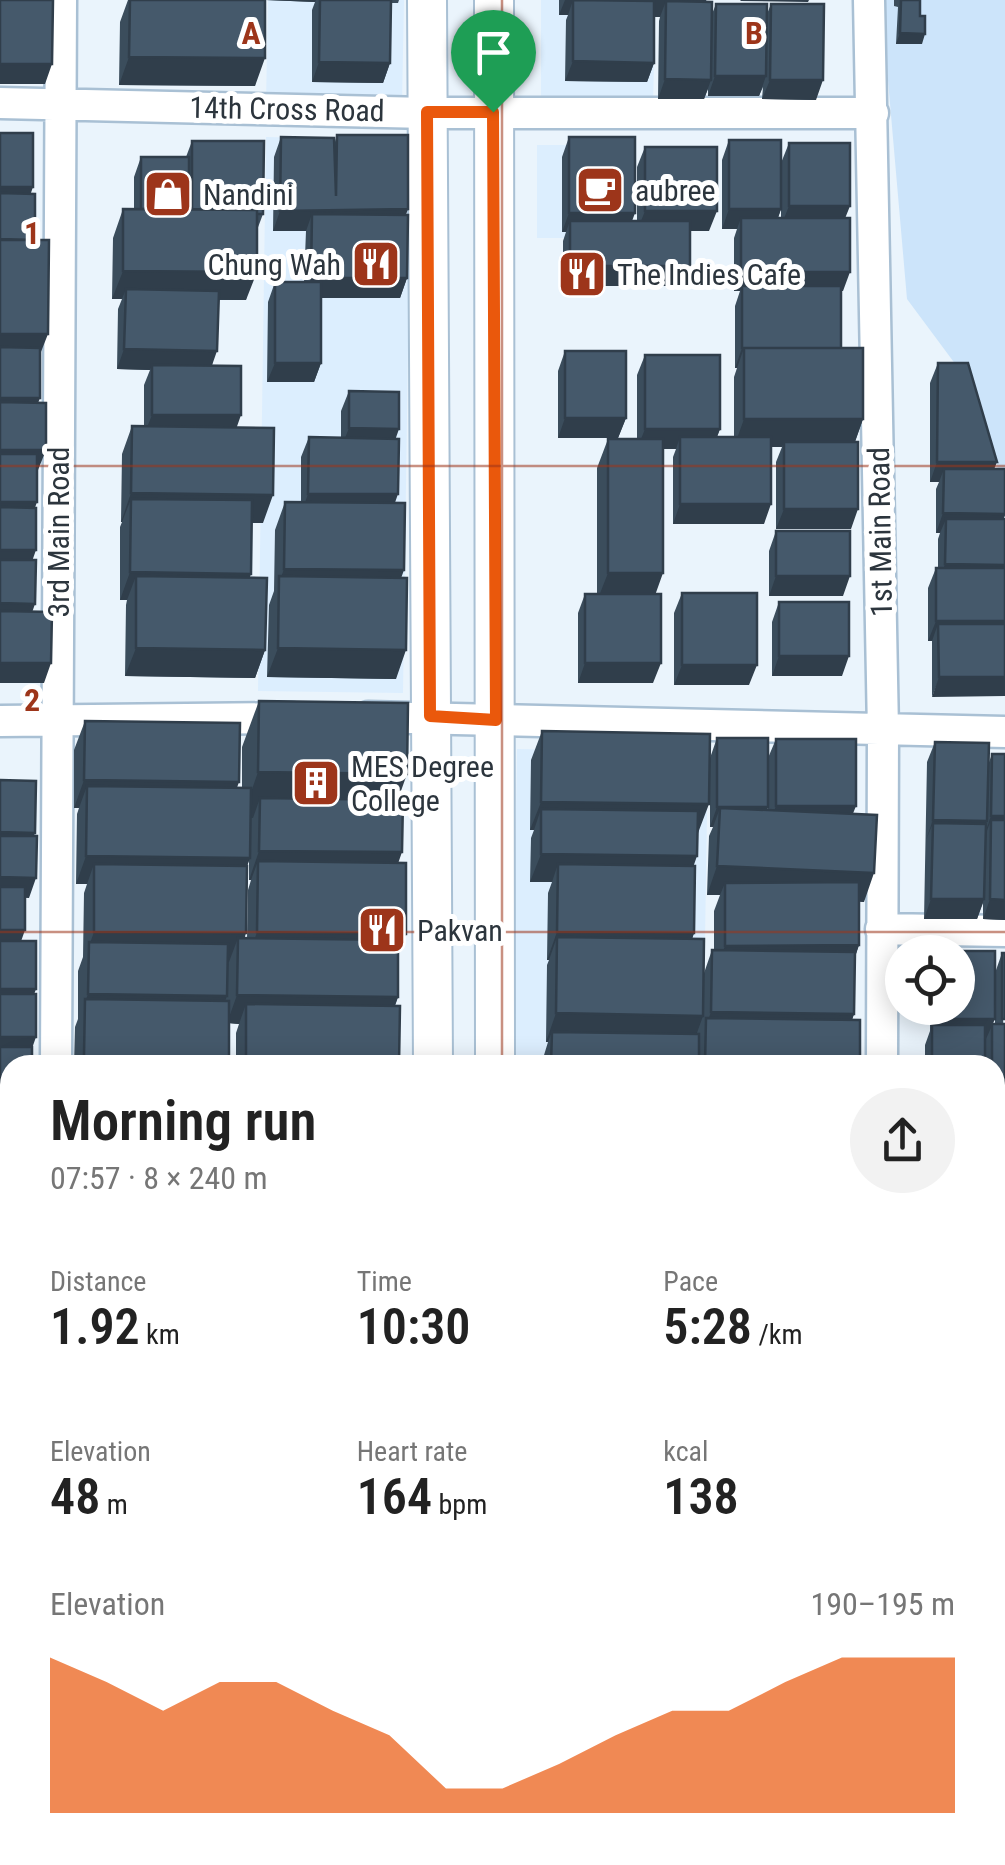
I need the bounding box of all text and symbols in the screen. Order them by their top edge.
pin [451,10,536,113]
text: A [241,14,261,52]
text: B [745,14,763,52]
icon: arrive [466,25,521,80]
street label: 14th Cross Road [189,90,385,128]
cafe icon: aubree [574,164,626,216]
shop icon: Nandini [142,168,194,220]
place label: aubree [635,173,716,208]
place label: Nandini [203,177,294,212]
text: 1 [24,214,40,252]
restaurant icon: Chung Wah [350,238,402,290]
place label: Chung Wah [208,247,341,282]
restaurant icon: The Indies Cafe [556,248,608,300]
place label: The Indies Cafe [617,257,801,292]
street label: 3rd Main Road [41,446,76,618]
street label: 1st Main Road [861,447,899,617]
text: 2 [24,681,40,719]
place label: MES Degree College [351,749,494,818]
building icon: MES Degree College [290,757,342,809]
restaurant icon: Pakvan [356,904,408,956]
place label: Pakvan [417,913,503,948]
map controls [885,935,975,1025]
button: locate [885,935,975,1025]
button: share [850,1088,955,1193]
text: Morning run [50,1089,316,1153]
text: 07:57 · 8 × 240 m [50,1159,268,1197]
text: Distance [50,1265,147,1298]
text: Time [357,1265,412,1298]
text: Pace [663,1265,718,1298]
text: 1.92 [50,1298,140,1356]
text: 10:30 [357,1298,470,1356]
text: 5:28 [663,1298,752,1356]
text: km [140,1318,180,1351]
text: /km [752,1318,803,1351]
text: Elevation [50,1435,151,1468]
text: Heart rate [357,1435,467,1468]
text: kcal [663,1435,708,1468]
text: 48 [50,1468,100,1526]
text: 164 [357,1468,432,1526]
text: 138 [663,1468,739,1526]
text: m [100,1488,128,1521]
text: bpm [432,1488,487,1521]
text: Elevation [50,1585,165,1623]
text: 190–195 m [810,1585,955,1623]

